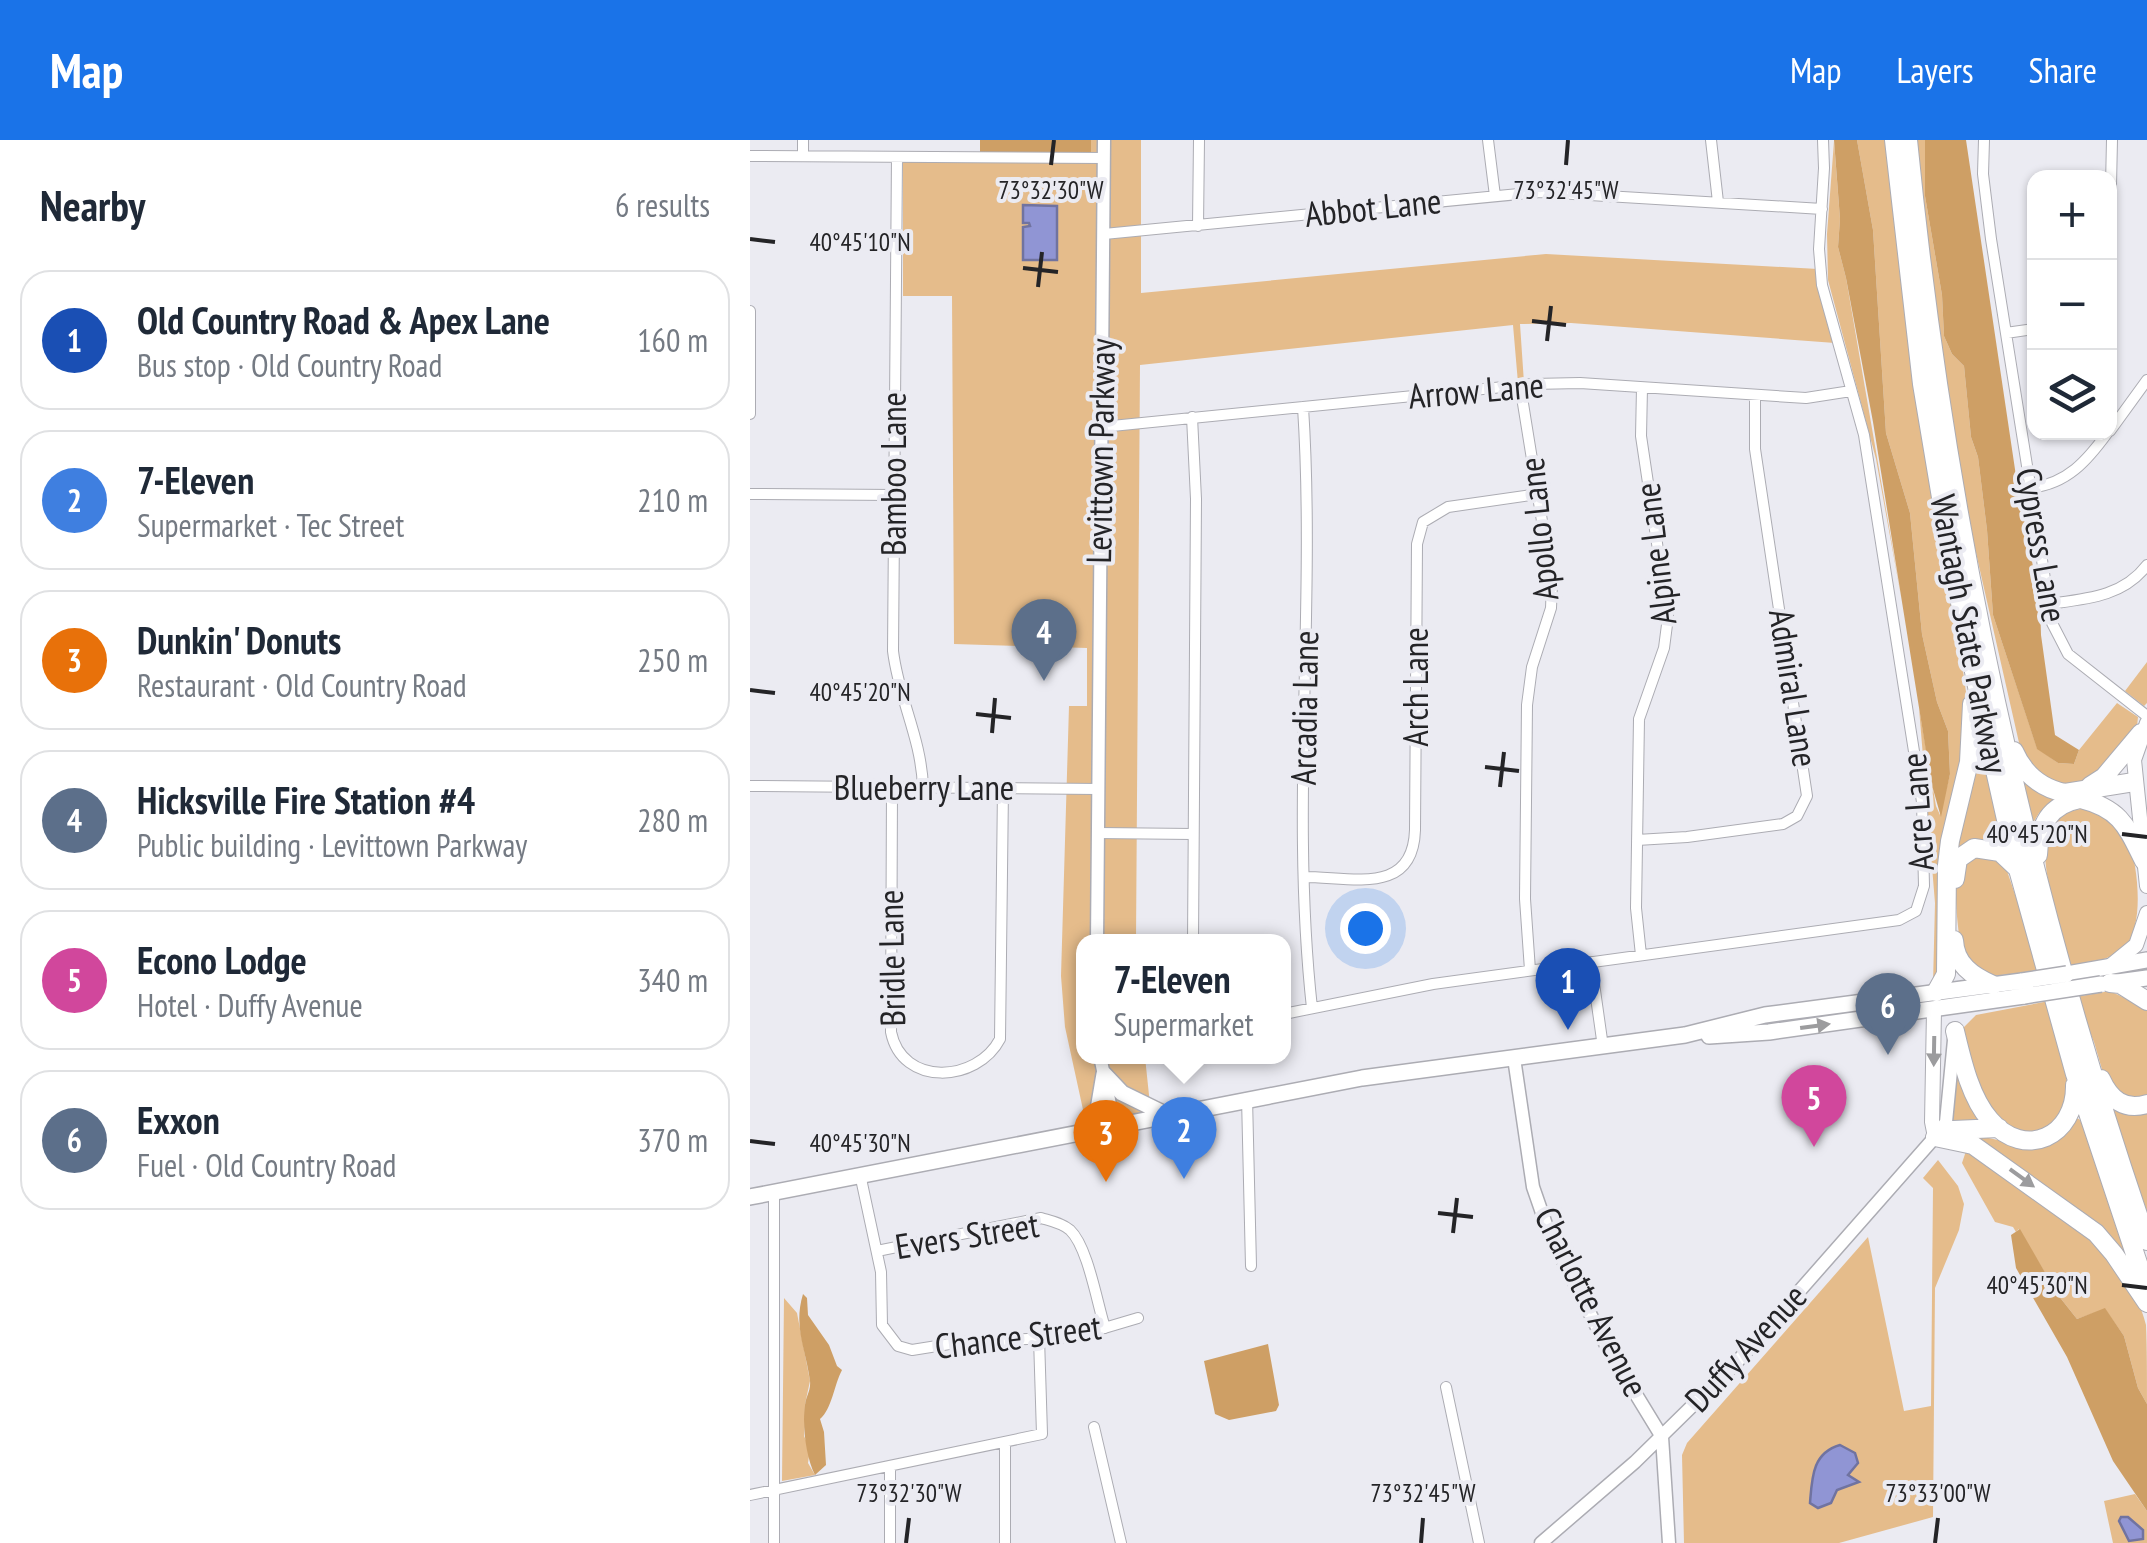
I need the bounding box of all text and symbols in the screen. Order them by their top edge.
text: Map [50,39,123,101]
text: Map [1790,47,1841,93]
text: Layers [1896,47,1974,93]
text: Share [2029,47,2097,93]
map controls [2027,170,2117,440]
button: + [2027,170,2117,260]
text: 73°32'30"W [998,174,1104,206]
text: 73°32'45"W [1513,174,1619,206]
street label: Abbot Lane [1302,177,1443,237]
text: Nearby [40,178,145,233]
text: 6 results [615,184,710,226]
text: 40°45'10"N [809,226,911,258]
button: − [2027,260,2117,350]
text: Old Country Road & Apex Lane [137,295,550,344]
text: 1 [67,319,82,361]
text: 160 m [637,319,708,361]
street label: Levittown Parkway [1075,337,1125,564]
text: Bus stop · Old Country Road [137,344,442,386]
button: layers [2027,350,2117,440]
street label: Arrow Lane [1406,361,1546,419]
street label: Bamboo Lane [870,392,916,556]
text: 7-Eleven [137,455,254,504]
street label: Apollo Lane [1508,455,1568,603]
street label: Cypress Lane [2006,464,2078,626]
text: 2 [67,479,82,521]
text: 210 m [637,479,708,521]
street label: Alpine Lane [1623,481,1687,628]
street label: Wantagh State Parkway [1920,491,2020,778]
text: Supermarket · Tec Street [137,504,404,546]
pin: 4 [1012,598,1076,681]
street label: Admiral Lane [1759,606,1829,770]
text: Dunkin' Donuts [137,615,341,664]
street label: Arch Lane [1392,627,1438,747]
street label: Arcadia Lane [1280,630,1328,786]
text: 3 [67,639,82,681]
text: 250 m [637,639,708,681]
text: Restaurant · Old Country Road [137,664,467,706]
text: 40°45'20"N [809,676,911,708]
street label: Acre Lane [1890,752,1944,873]
street label: Blueberry Lane [834,764,1014,810]
text: Hicksville Fire Station #4 [137,775,475,824]
text: 4 [67,799,82,841]
text: 280 m [637,799,708,841]
text: 40°45'20"N [1986,818,2088,850]
text: Public building · Levittown Parkway [137,824,527,866]
street label: Bridle Lane [867,889,915,1027]
your location [1340,903,1391,954]
popup [1076,934,1291,1064]
text: Econo Lodge [137,935,307,984]
pin: 1 [1536,948,1600,1030]
text: 7-Eleven [1113,954,1231,1003]
text: 5 [67,959,82,1001]
text: 340 m [637,959,708,1001]
pin: 6 [1856,972,1920,1055]
text: Hotel · Duffy Avenue [137,984,363,1026]
text: Supermarket [1113,1003,1254,1045]
one-way arrow [1800,1017,1831,1033]
one-way arrow [1925,1036,1941,1068]
pin: 5 [1782,1064,1846,1147]
text: Exxon [137,1095,220,1144]
pin: 2 [1152,1096,1216,1179]
pin: 3 [1074,1100,1138,1182]
text: 6 [67,1119,82,1161]
text: 370 m [637,1119,708,1161]
text: 40°45'30"N [809,1127,911,1159]
text: Fuel · Old Country Road [137,1144,396,1186]
one-way arrow [2009,1168,2035,1187]
street label: Charlotte Avenue [1524,1199,1659,1404]
street label: Evers Street [892,1201,1042,1269]
text: 40°45'30"N [1986,1269,2088,1301]
street label: Duffy Avenue [1674,1274,1816,1421]
street label: Chance Street [932,1303,1104,1369]
text: 73°32'30"W [856,1477,962,1509]
text: 73°32'45"W [1370,1477,1476,1509]
text: 73°33'00"W [1885,1477,1991,1509]

